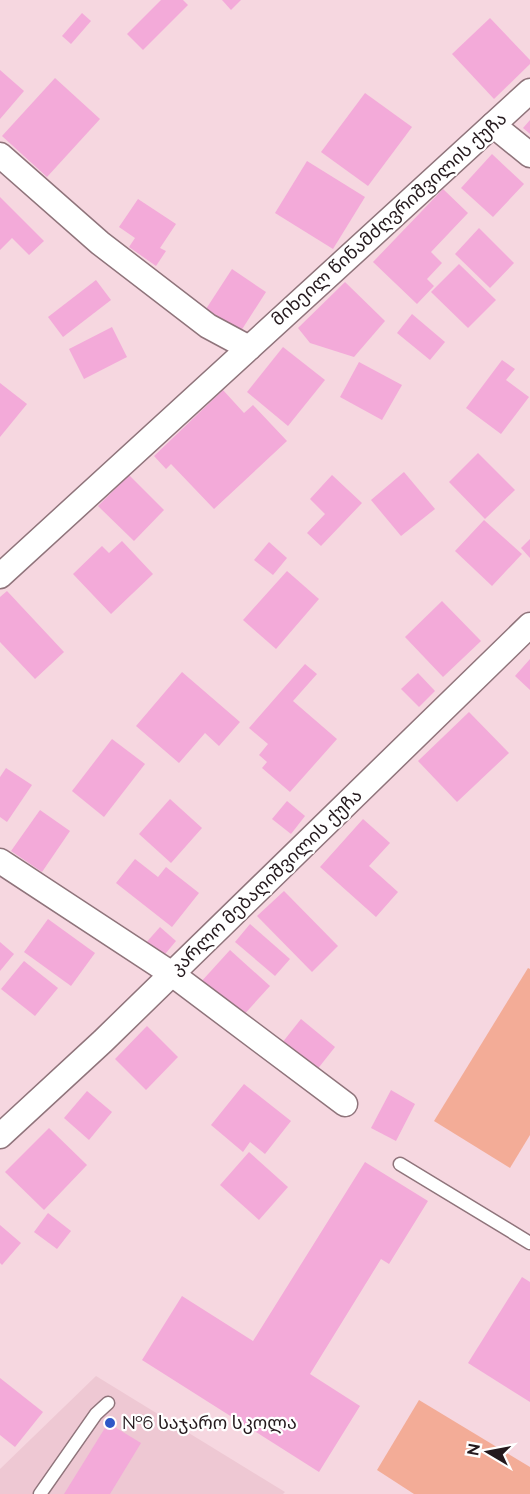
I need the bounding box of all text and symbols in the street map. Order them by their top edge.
street label: მიხეილ წინამძღვრიშვილის ქუჩა [267,108,511,330]
street label: კარლო მებაღიშვილის ქუჩა [165,784,367,980]
place label: №6 საჯარო სკოლა [122,1412,297,1434]
marker: №6 საჯარო სკოლა [103,1416,117,1430]
north arrow [458,1422,518,1482]
text: N [463,1442,484,1457]

